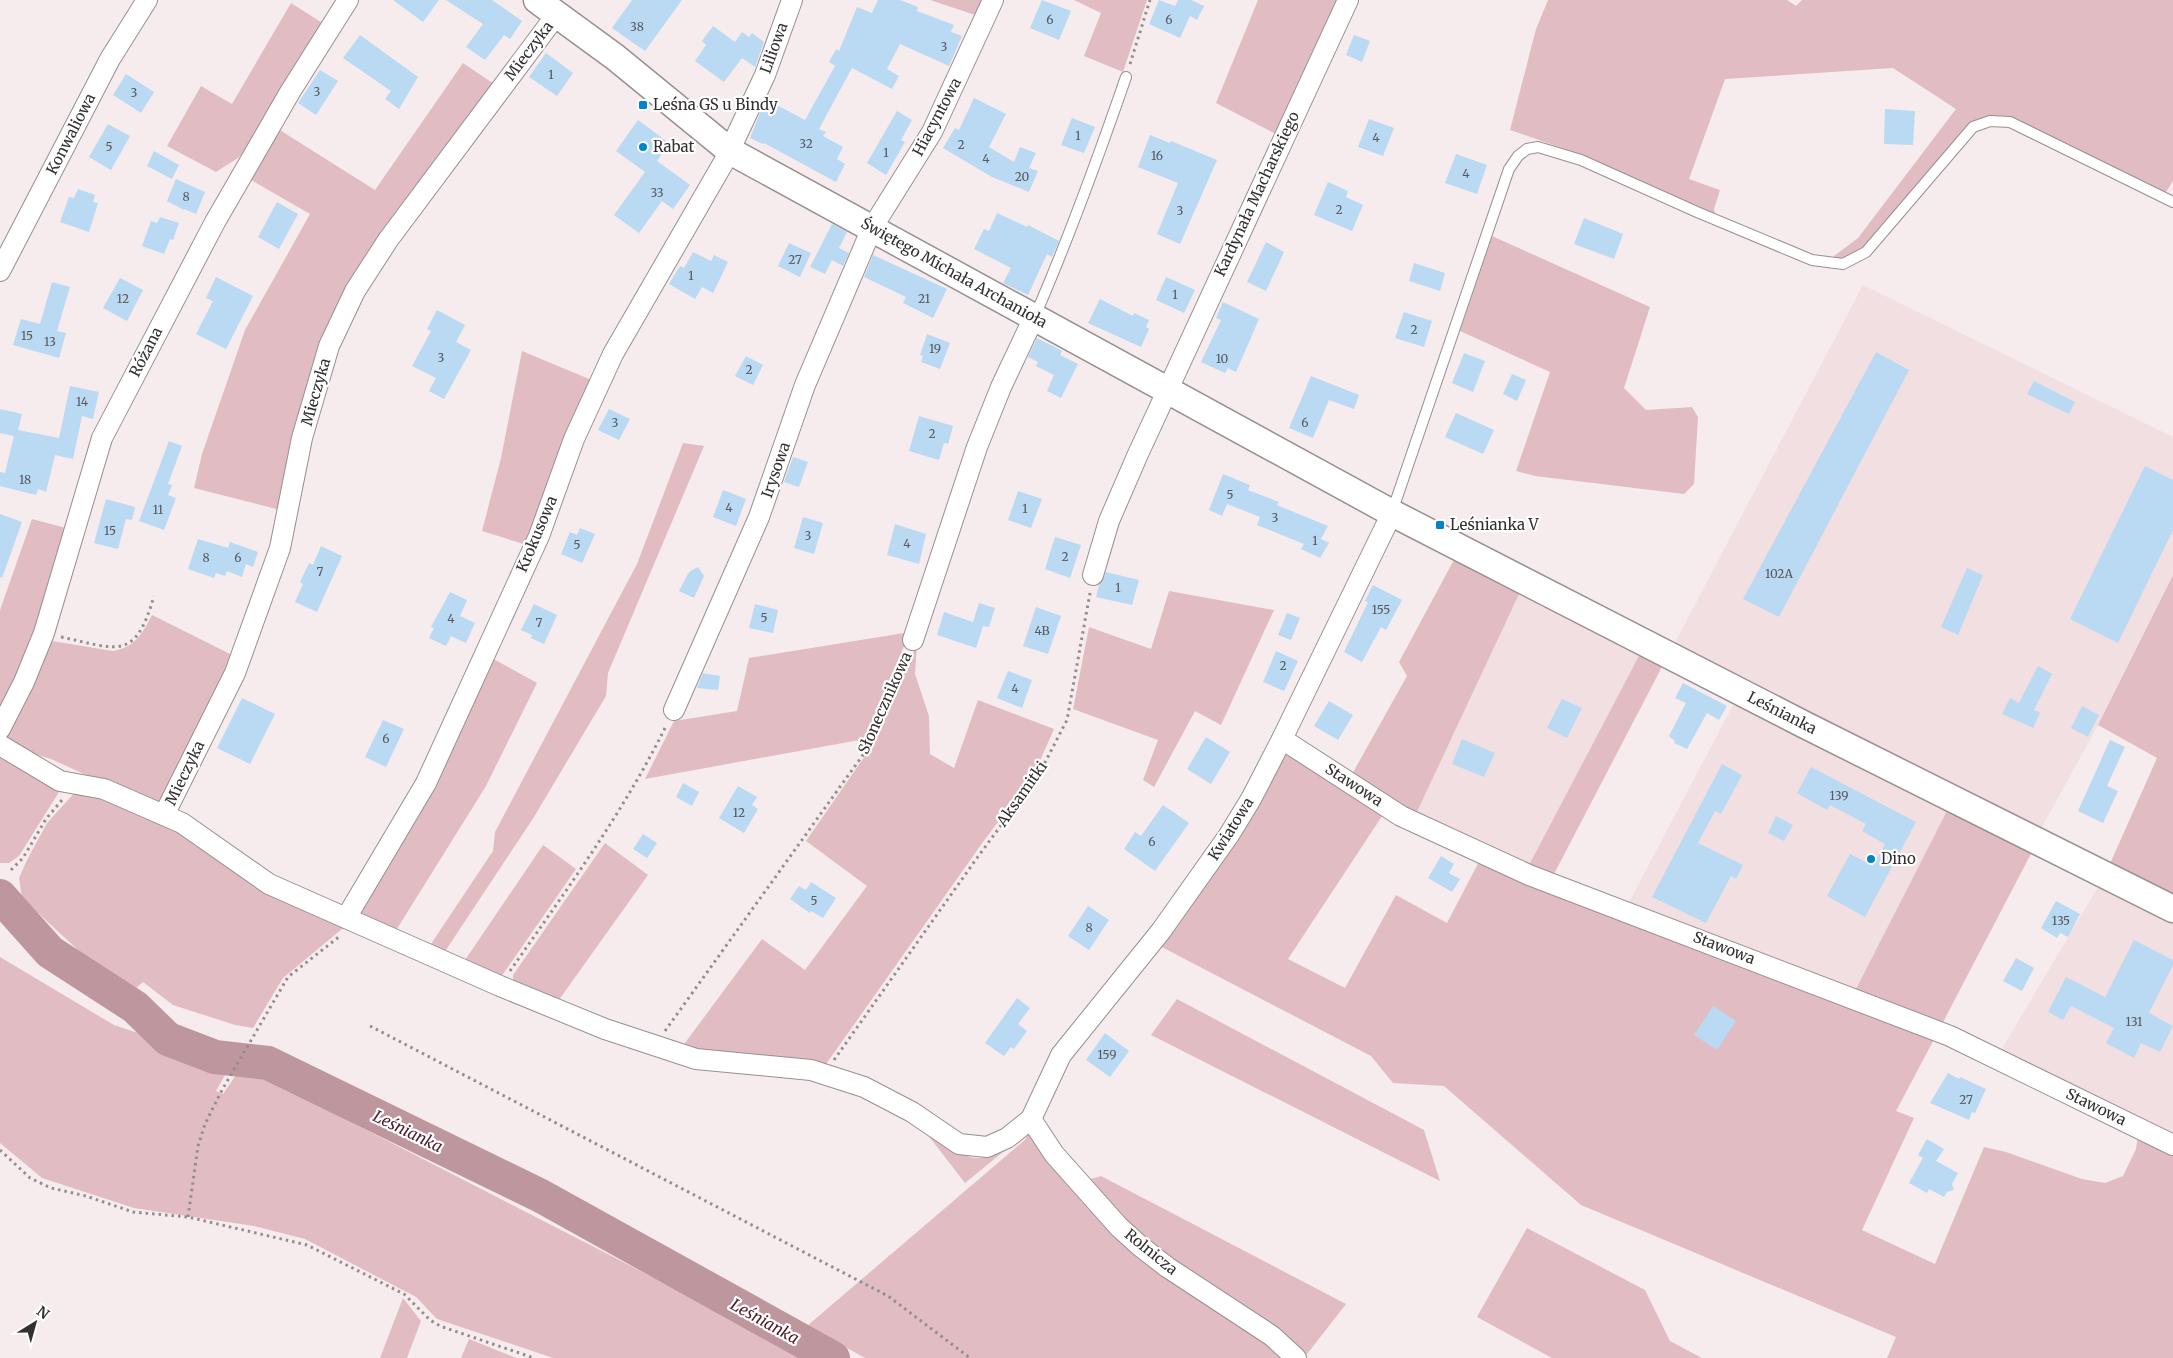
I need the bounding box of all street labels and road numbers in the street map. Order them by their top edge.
street label: Mieczyka [500,17,557,84]
street label: Liliowa [756,20,791,76]
street label: Hiacyntowa [908,74,965,159]
street label: Konwaliowa [42,90,99,177]
street label: Kardynała Macharskiego [1210,108,1303,279]
street label: Świętego Michała Archanioła [858,212,1051,332]
street label: Różana [125,324,166,380]
street label: Mieczyka [297,356,334,428]
street label: Irysowa [757,439,794,500]
street label: Krokusowa [512,493,561,575]
street label: Słonecznikowa [854,649,916,757]
street label: Leśnianka [1745,687,1820,738]
street label: Mieczyka [161,737,208,808]
street label: Aksamitki [992,757,1051,831]
street label: Stawowa [1322,759,1387,810]
street label: Kwiatowa [1204,794,1257,864]
street label: Stawowa [1691,927,1758,968]
street label: Stawowa [2063,1084,2129,1129]
street label: Rolnicza [1121,1225,1182,1279]

